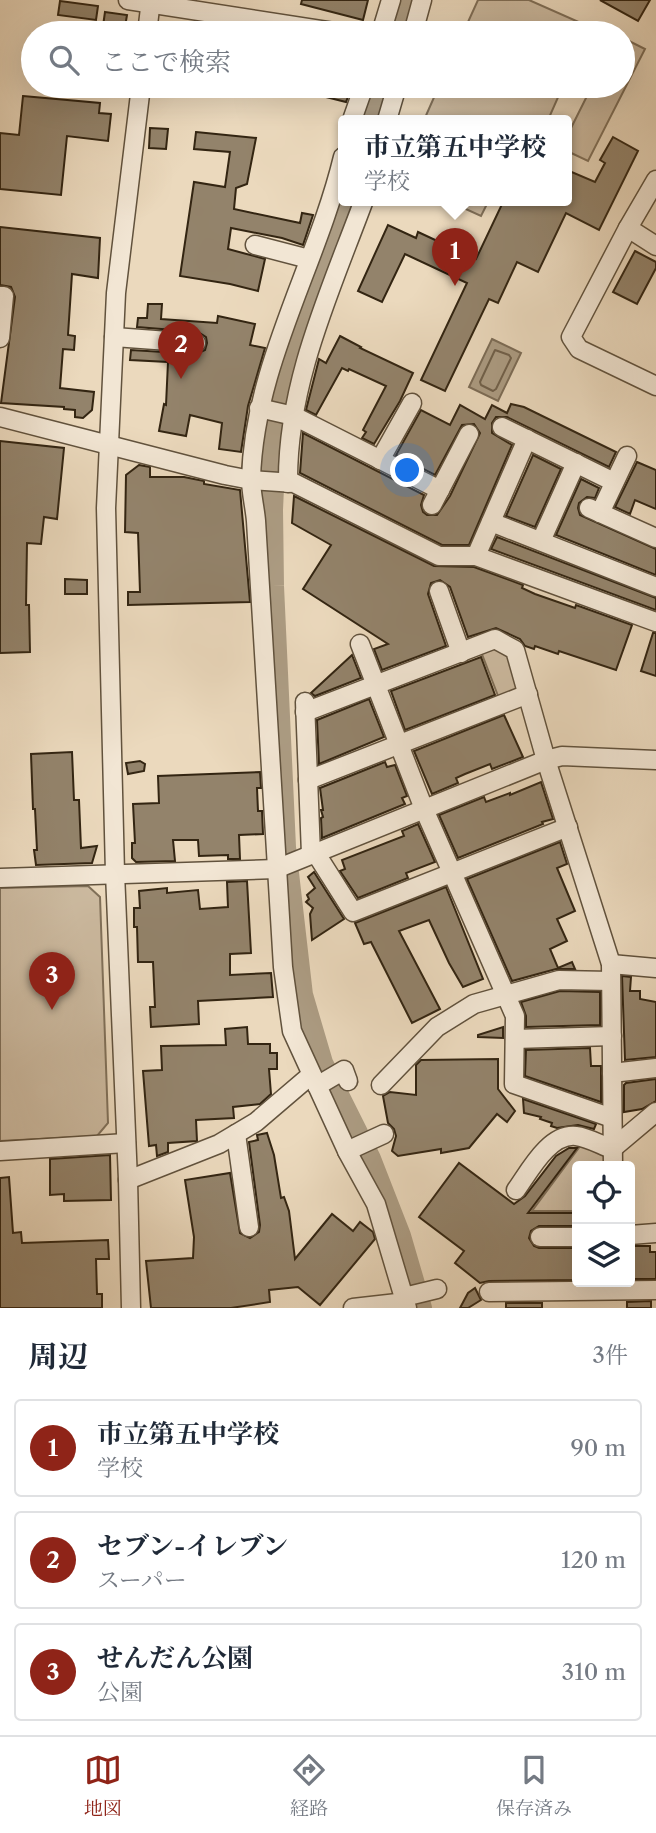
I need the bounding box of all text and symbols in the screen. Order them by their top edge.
search box [21,21,635,98]
icon: search [45,41,83,79]
text: ここで検索 [101,46,231,78]
popup [338,115,572,206]
text: 市立第五中学校 [364,131,546,163]
text: 学校 [364,167,410,195]
pin: 1 [432,228,478,286]
pin: 2 [158,321,204,379]
your location [390,453,424,487]
pin: 3 [29,952,75,1010]
map controls [572,1161,635,1287]
button: locate [572,1161,635,1224]
button: layers [572,1224,635,1287]
text: 周辺 [28,1338,88,1375]
text: 3件 [592,1341,628,1369]
text: 市立第五中学校 [97,1418,279,1450]
text: 1 [48,1434,58,1462]
text: 90 m [570,1434,626,1462]
text: 学校 [97,1454,143,1482]
text: セブン-イレブン [97,1530,288,1562]
text: 2 [46,1546,60,1574]
text: 120 m [561,1546,626,1574]
text: スーパー [97,1566,187,1594]
text: せんだん公園 [97,1642,253,1674]
text: 3 [47,1658,60,1686]
text: 310 m [562,1658,626,1686]
text: 公園 [97,1678,143,1706]
tab: 地図 [84,1751,122,1820]
tab: 経路 [290,1751,328,1820]
tab: 保存済み [496,1751,572,1820]

